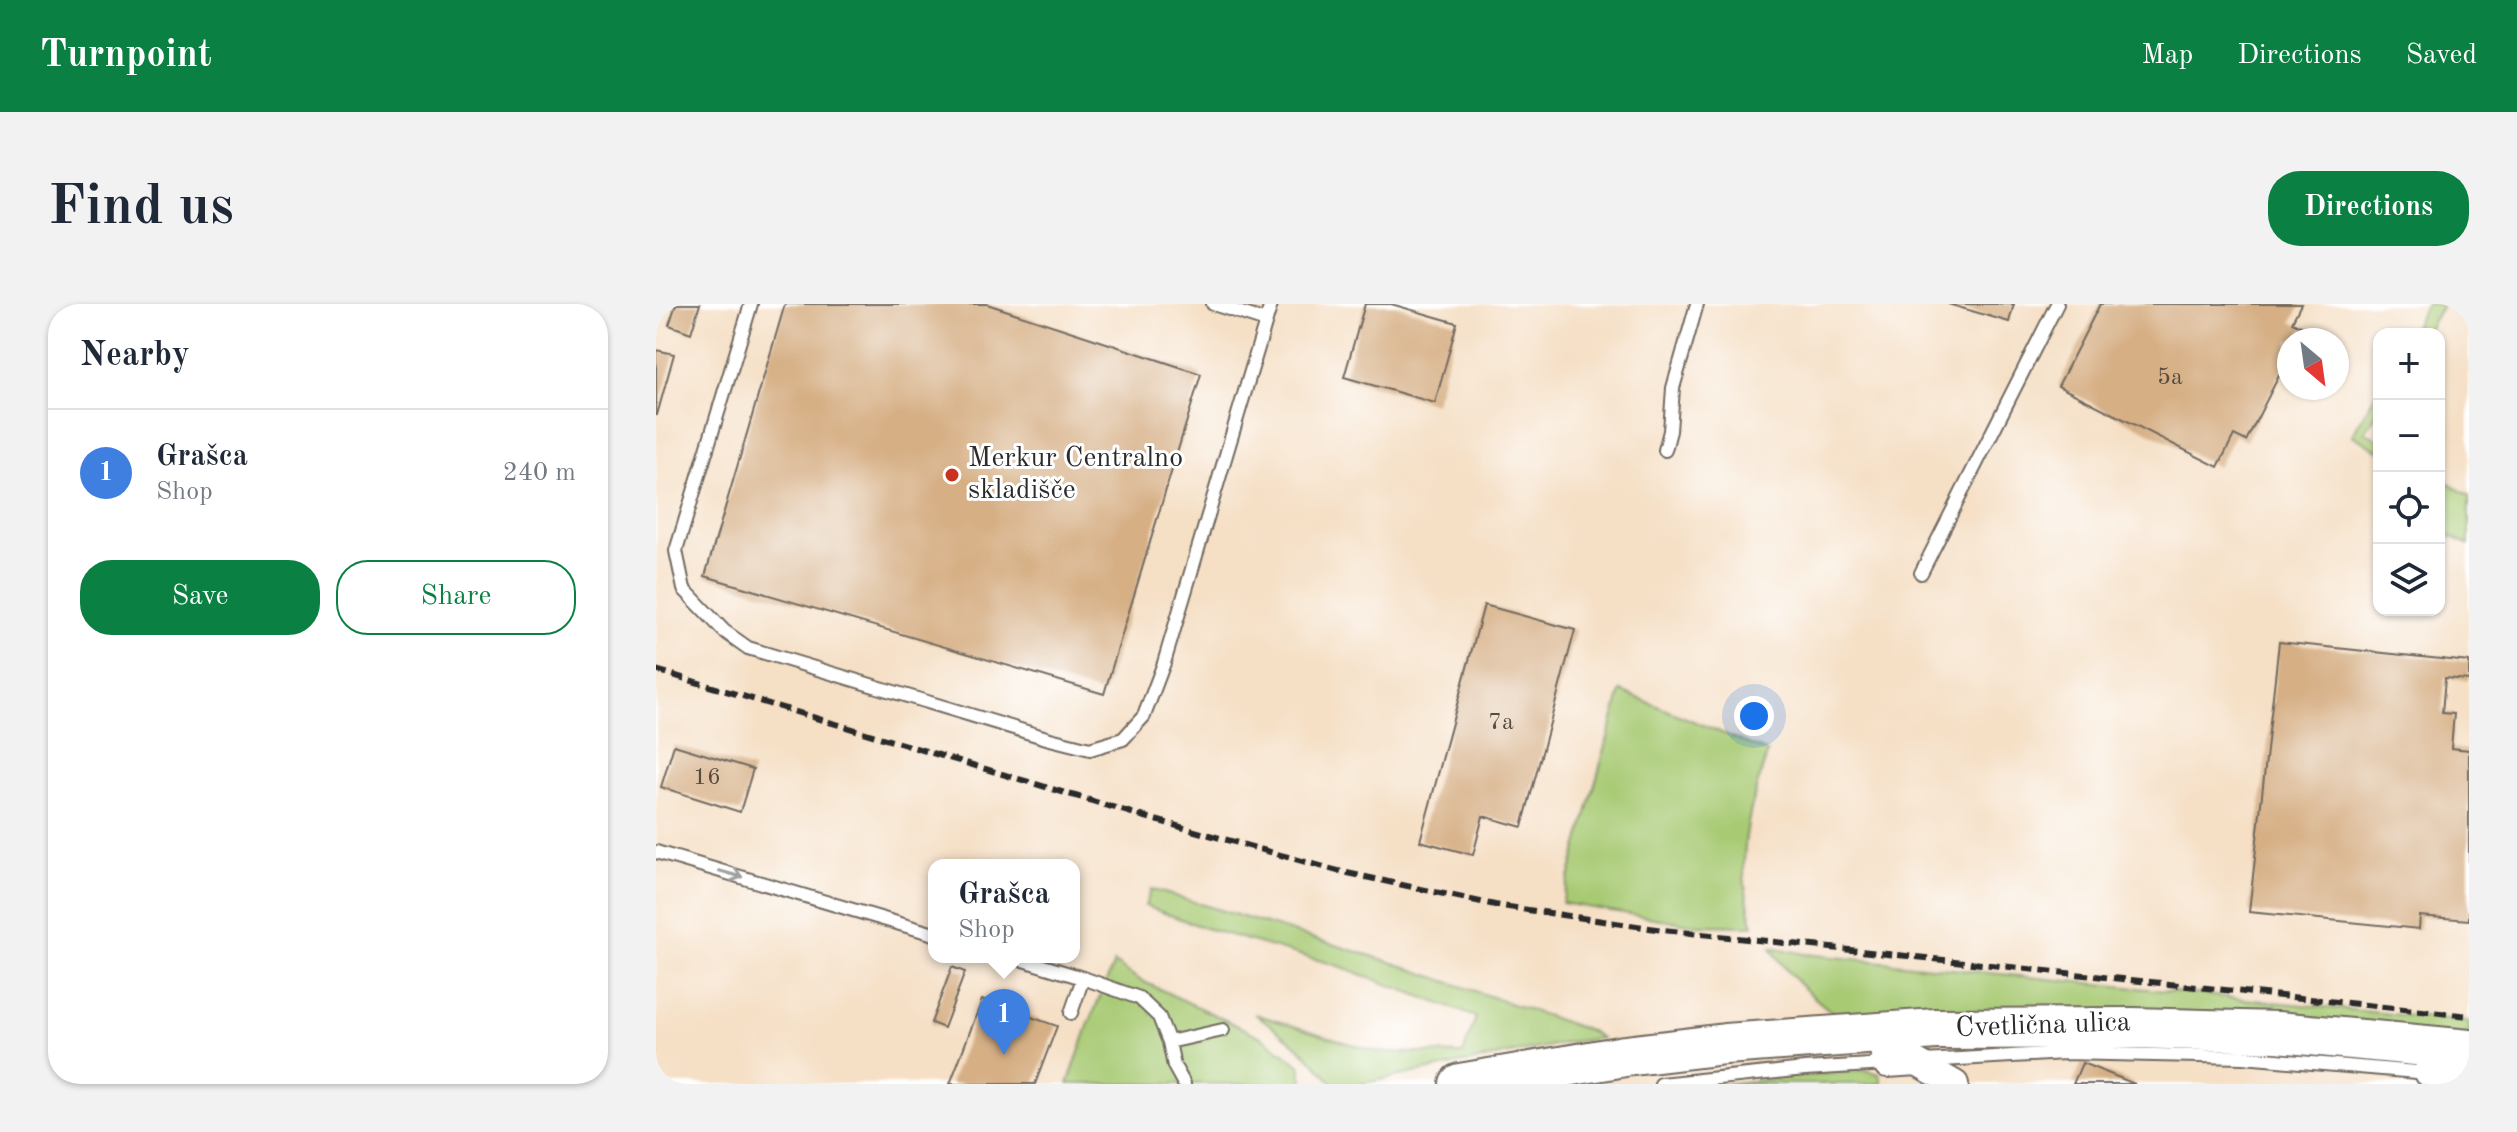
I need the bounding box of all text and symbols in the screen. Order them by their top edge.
text: Turnpoint [40,37,212,75]
text: Map [2141,42,2193,70]
text: Directions [2237,42,2362,70]
text: Saved [2406,42,2477,70]
button: Directions [2268,171,2469,246]
text: Find us [48,180,234,236]
north arrow [2277,328,2349,400]
map controls [2373,328,2445,616]
button: + [2373,328,2445,400]
text: Nearby [80,339,190,373]
house number: 5a [2157,366,2183,390]
button: − [2373,400,2445,472]
text: Grašca [156,442,248,472]
place label: Merkur Centralno skladišče [968,445,1183,505]
text: 1 [98,460,114,486]
text: 240 m [503,460,576,486]
marker: Merkur Centralno skladišče [943,466,961,484]
button: locate [2373,472,2445,544]
text: Shop [156,479,213,505]
button: layers [2373,544,2445,616]
button: Save [80,560,320,635]
button: Share [336,560,576,635]
your location [1734,696,1774,736]
house number: 7a [1488,711,1514,735]
house number: 16 [693,766,721,790]
popup [928,859,1080,963]
one-way arrow [717,867,743,882]
text: Grašca [958,880,1050,910]
text: Shop [958,917,1015,943]
pin: 1 [978,989,1030,1055]
street label: Cvetlična ulica [1955,1009,2131,1043]

